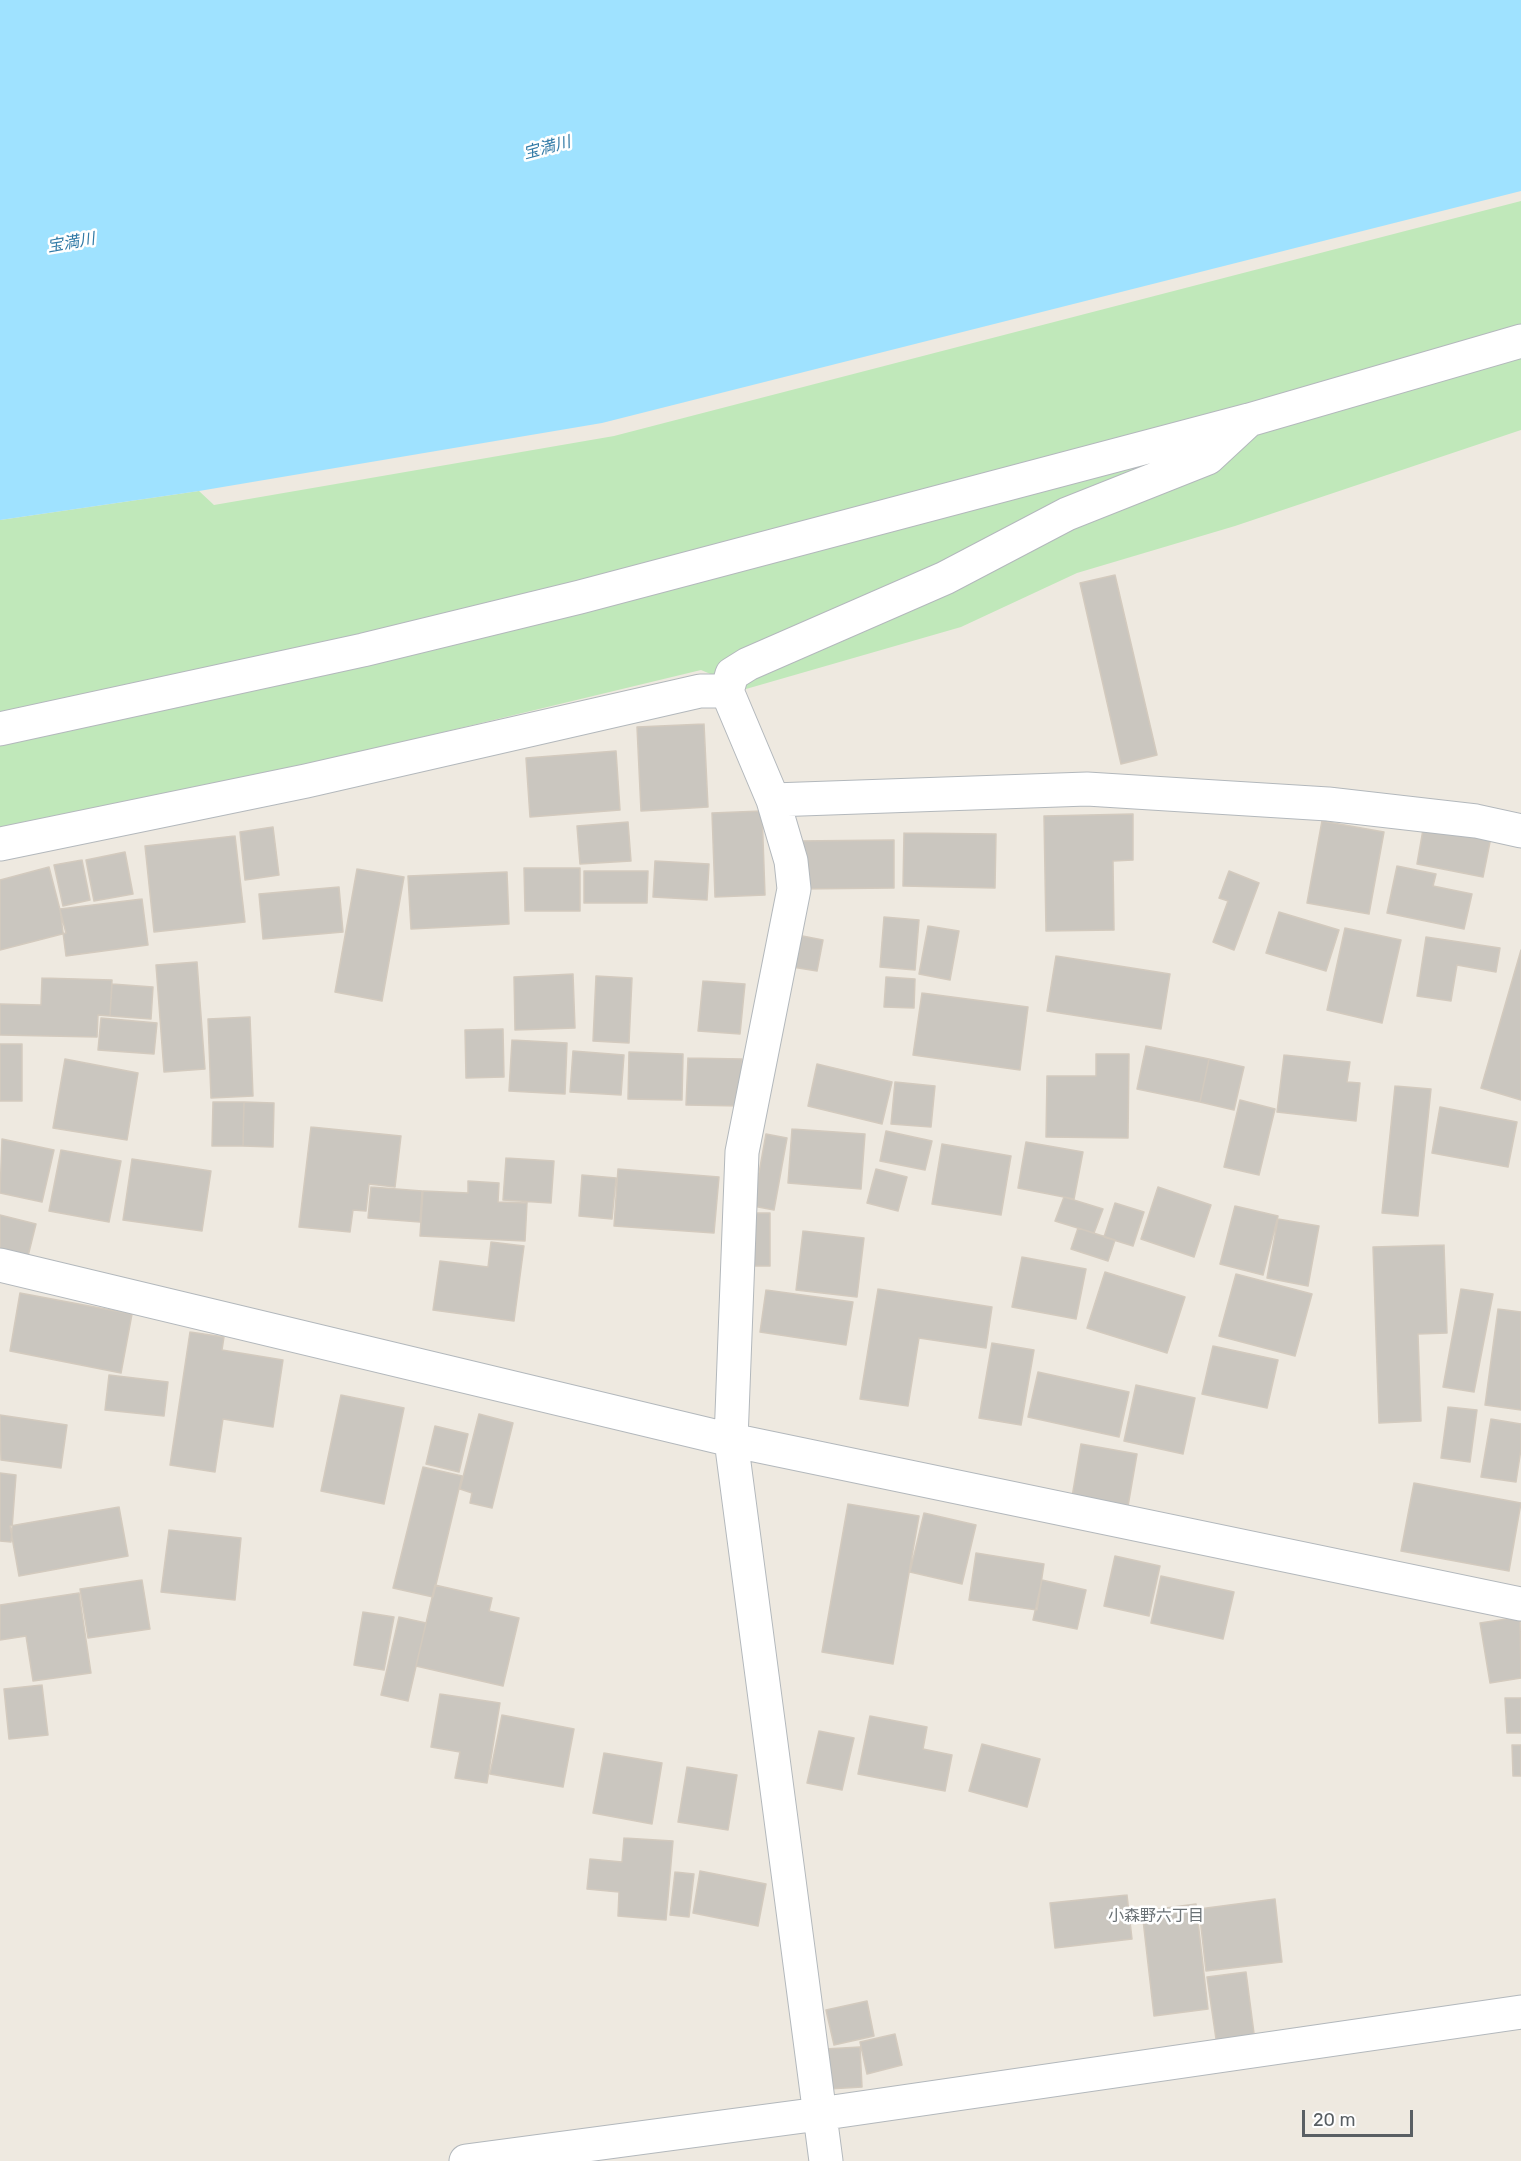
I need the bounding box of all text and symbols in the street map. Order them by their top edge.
water label: 宝満川 [521,133,573,163]
water label: 宝満川 [46,229,96,257]
district label: 小森野六丁目 [1108,1906,1204,1926]
scale bar [1305,2098,1416,2136]
text: 20 m [1313,2109,1355,2131]

